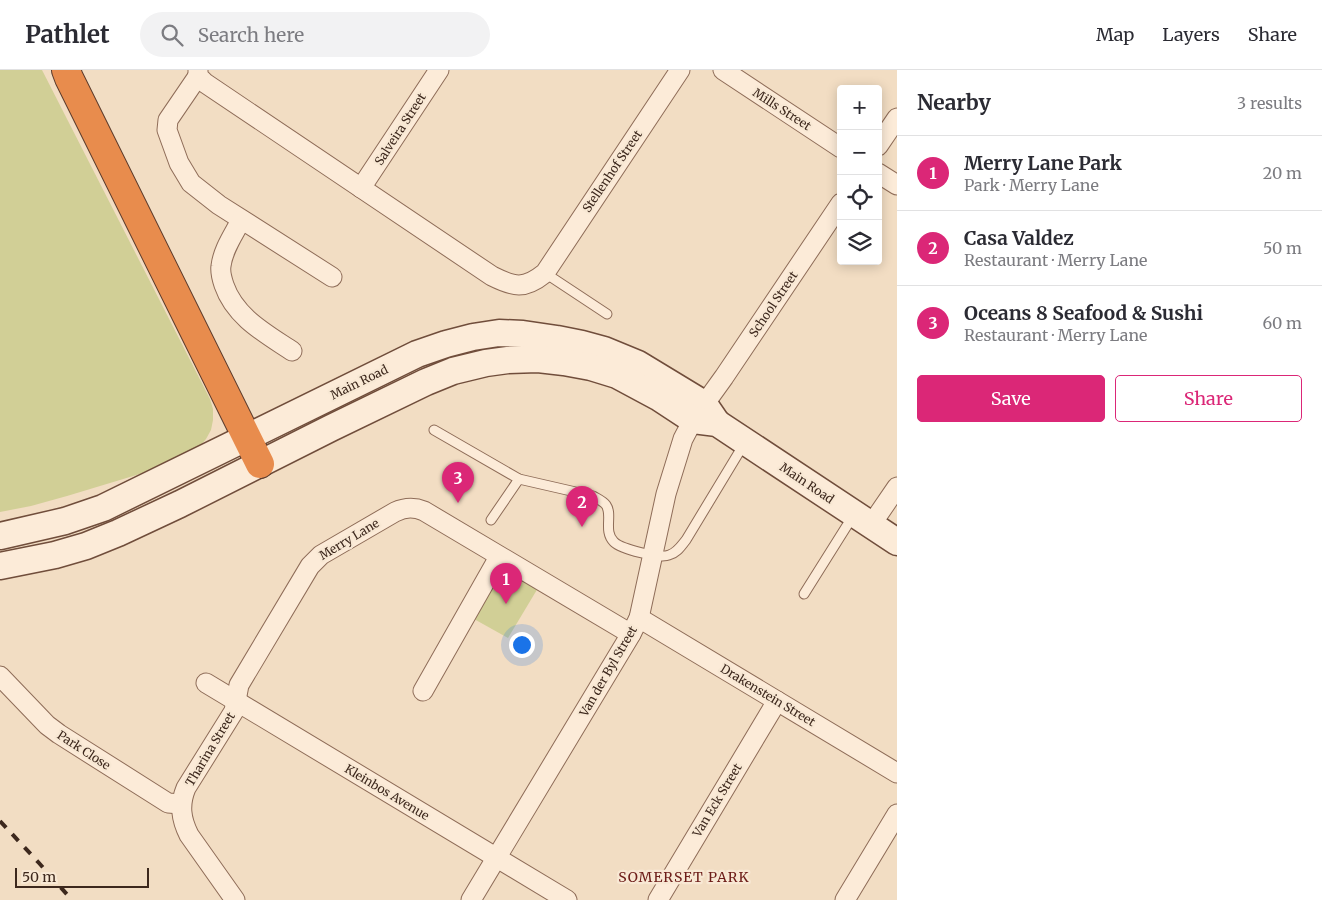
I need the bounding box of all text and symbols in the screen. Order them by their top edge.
search box [140,12,490,57]
text: Pathlet [25,19,110,50]
icon: search [158,21,186,49]
text: Search here [198,23,304,47]
text: Map [1096,23,1134,46]
text: Layers [1162,23,1220,46]
text: Share [1248,23,1297,46]
street label: Mills Street [750,85,814,133]
map controls [837,85,882,265]
button: + [837,85,882,130]
text: Nearby [917,89,991,116]
street label: Salveira Street [371,90,429,168]
text: 3 results [1237,93,1302,113]
street label: Stellenhof Street [579,127,645,215]
button: − [837,130,882,175]
text: Merry Lane Park [964,151,1122,175]
text: 1 [929,163,937,183]
text: 20 m [1263,163,1302,183]
button: locate [837,175,882,220]
text: Park · Merry Lane [964,175,1099,195]
button: layers [837,220,882,265]
text: Casa Valdez [964,226,1074,250]
text: 2 [928,238,938,258]
text: 50 m [1263,238,1302,258]
text: Restaurant · Merry Lane [964,250,1147,270]
street label: School Street [745,268,801,340]
text: Oceans 8 Seafood & Sushi [964,301,1203,325]
text: 3 [928,313,938,333]
text: 60 m [1262,313,1302,333]
text: Restaurant · Merry Lane [964,325,1147,345]
street label: Main Road [328,362,390,402]
button: Save [917,375,1105,422]
button: Share [1115,375,1302,422]
street label: Main Road [777,459,837,507]
pin: 3 [442,462,474,503]
pin: 2 [566,486,598,527]
street label: Merry Lane [316,515,382,563]
pin: 1 [490,563,522,604]
street label: Van der Byl Street [576,623,640,720]
your location [509,632,535,658]
street label: Drakenstein Street [718,661,818,729]
street label: Tharina Street [182,709,238,789]
street label: Park Close [55,727,113,773]
street label: Van Eck Street [689,760,745,840]
street label: Kleinbos Avenue [342,761,432,823]
scale bar [15,865,149,888]
text: 50 m [22,868,56,886]
district label: SOMERSET PARK [618,868,750,886]

